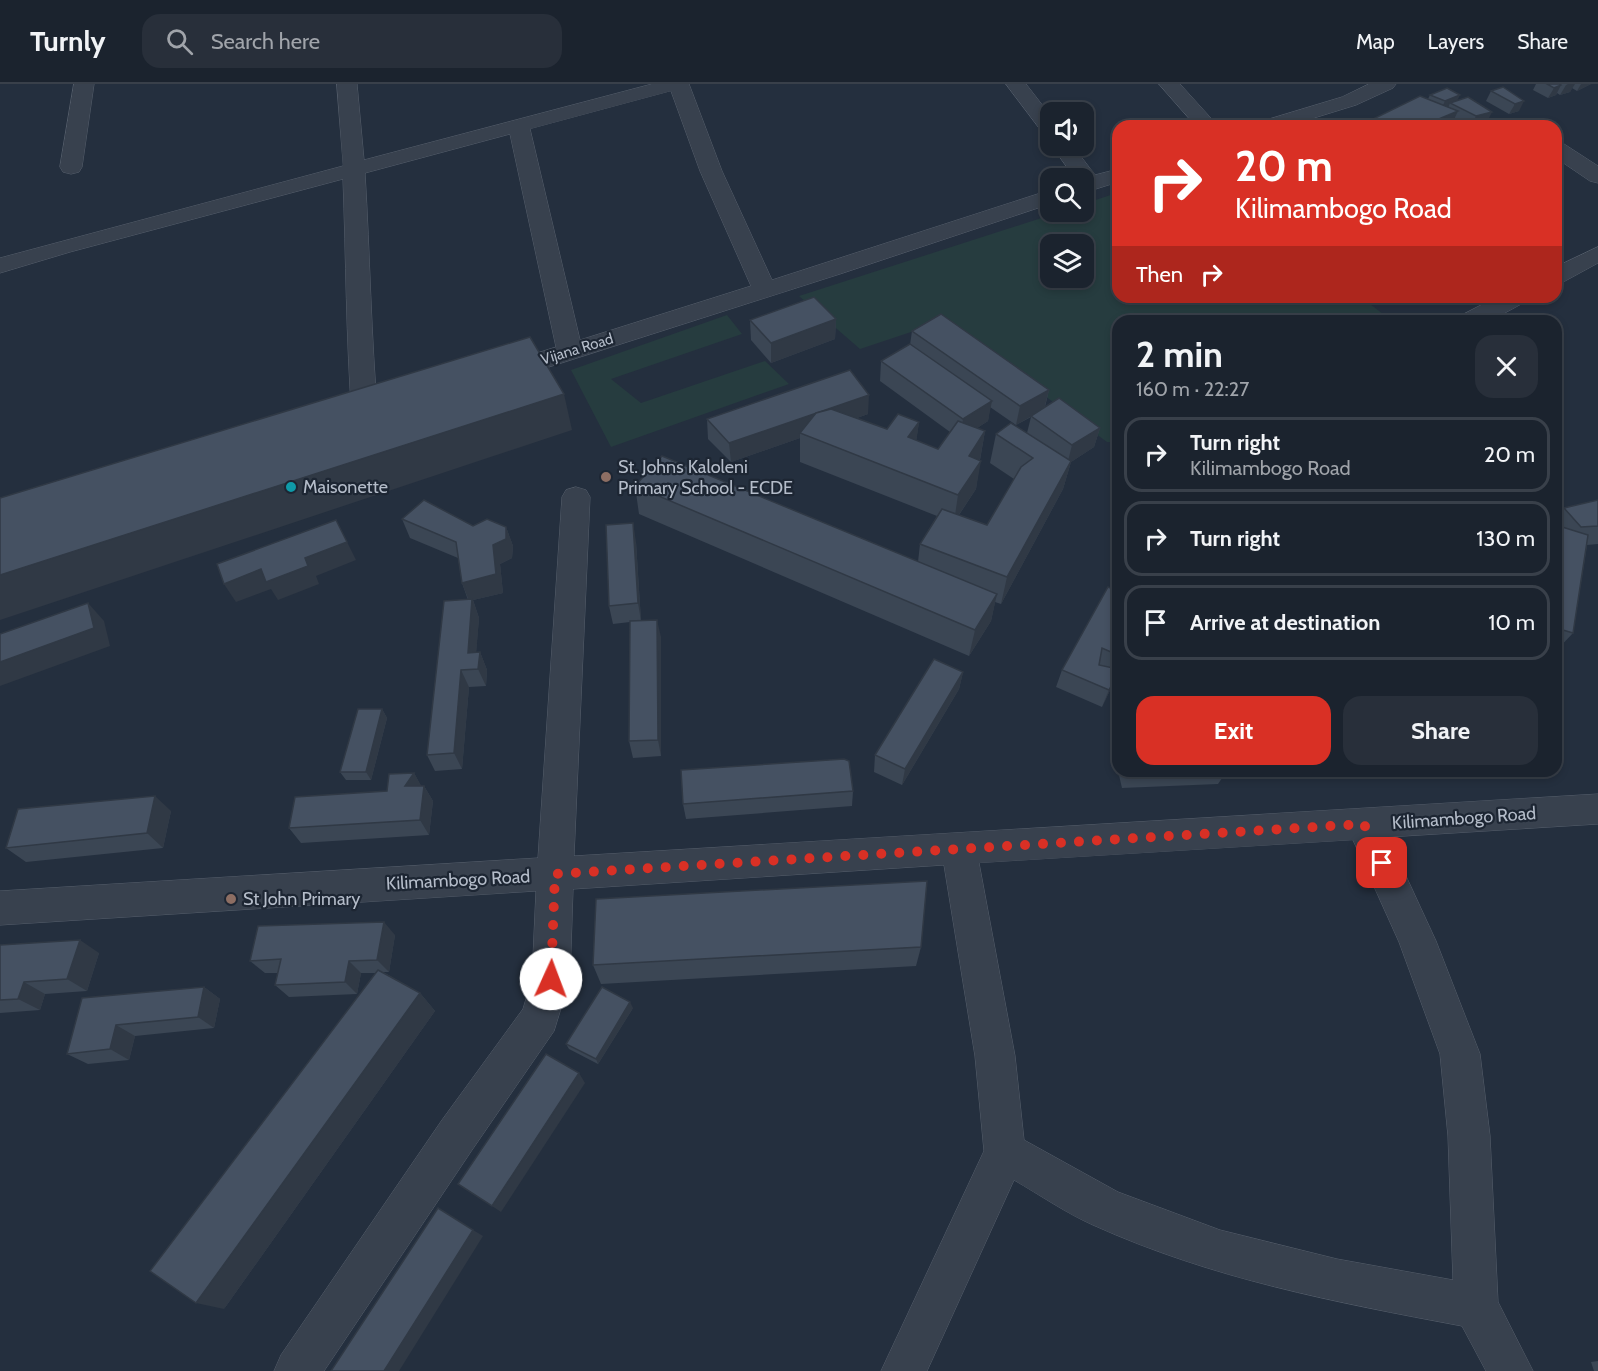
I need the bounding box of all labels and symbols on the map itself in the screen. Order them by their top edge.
street label: Vijana Road [539,329,615,369]
place label: St. Johns Kaloleni Primary School - ECDE [618,456,793,499]
marker: St. Johns Kaloleni Primary School - ECDE [599,470,613,484]
place label: Maisonette [303,476,388,498]
marker: Maisonette [284,480,298,494]
street label: Kilimambogo Road [1391,802,1537,834]
pin [1356,837,1407,888]
street label: Kilimambogo Road [385,865,531,895]
place label: St John Primary [243,888,360,910]
marker: St John Primary [224,892,238,906]
position arrow [519,947,583,1011]

